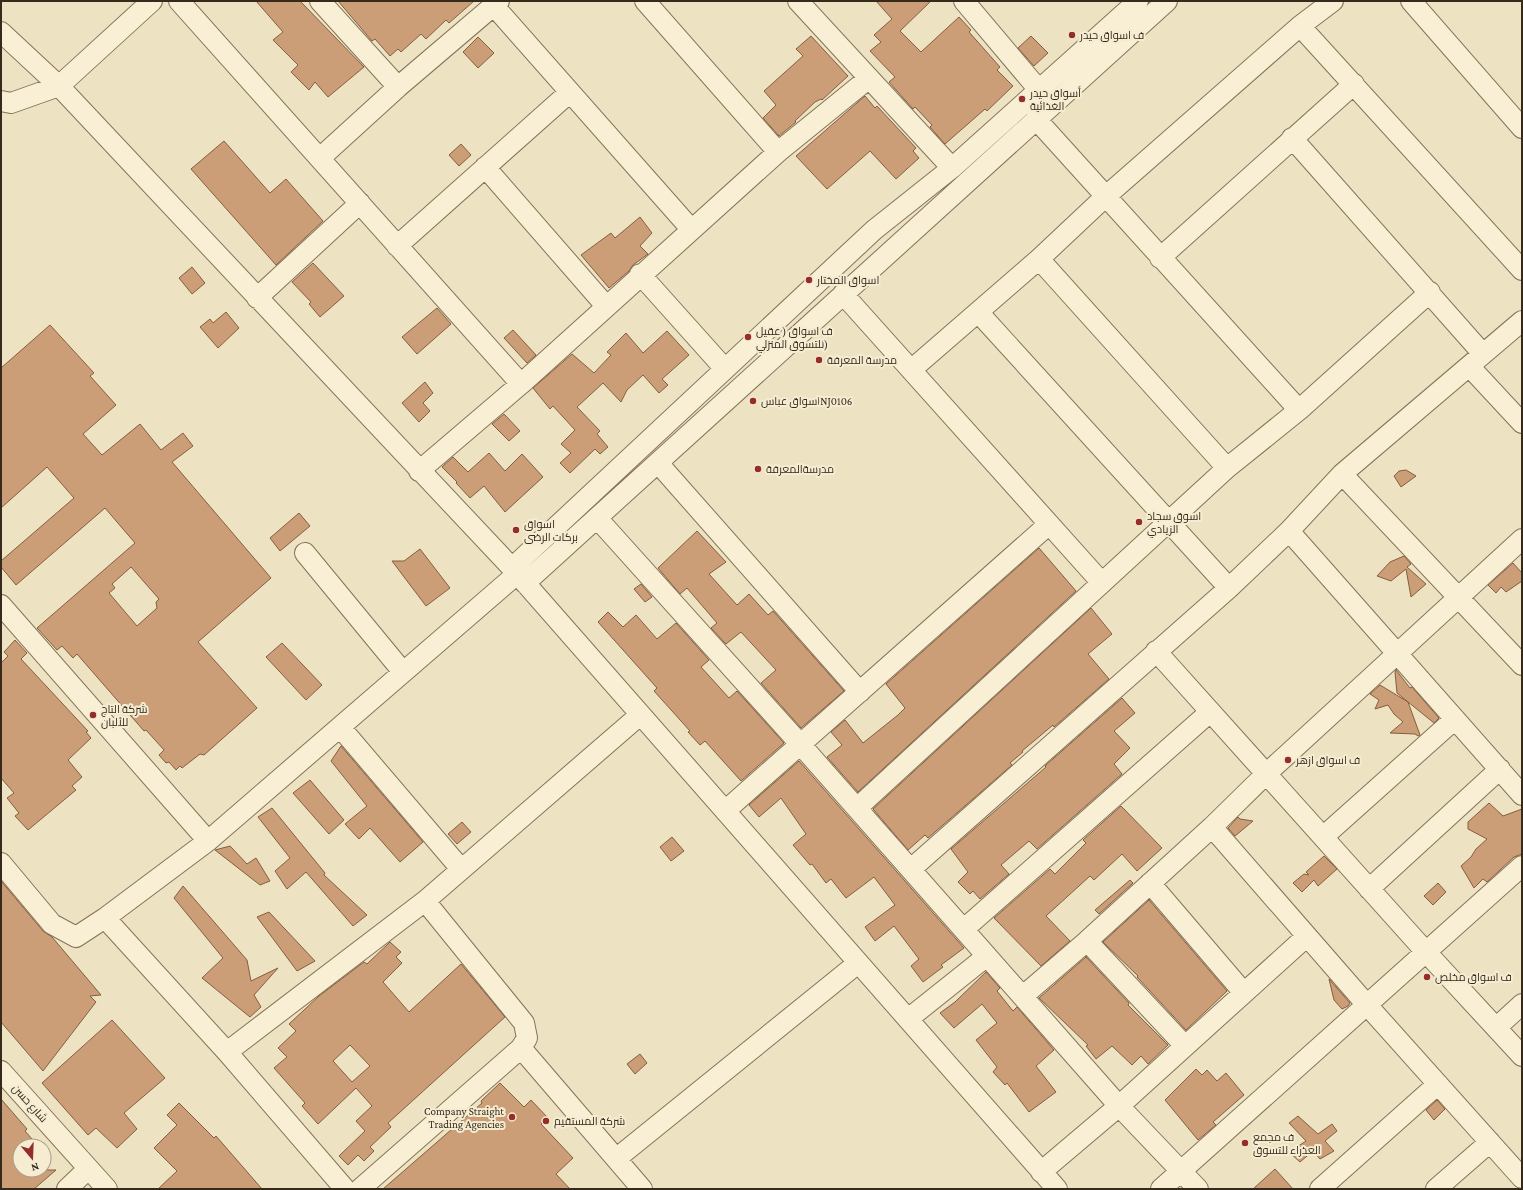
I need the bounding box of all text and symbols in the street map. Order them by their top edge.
place label: ف اسواق حيدر [1079,29,1144,42]
marker: ف اسواق حيدر [1067,30,1077,40]
place label: أسواق حيدر الغذائية [1029,86,1081,112]
marker: أسواق حيدر الغذائية [1017,94,1027,104]
place label: اسواق المختار [816,274,879,287]
marker: اسواق المختار [804,275,814,285]
place label: ف اسواق ( عقيل للتسوق المنزلي) [756,325,833,353]
marker: ف اسواق ( عقيل للتسوق المنزلي) [743,332,753,342]
place label: مدرسة المعرفة [827,354,897,367]
marker: مدرسة المعرفة [814,355,824,365]
place label: اسواق عباسNJ0106 [761,395,852,408]
marker: اسواق عباسNJ0106 [748,396,758,406]
place label: مدرسةالمعرفة [766,463,834,476]
marker: مدرسةالمعرفة [753,464,763,474]
place label: اسوق سجاد الزيادي [1147,510,1201,538]
marker: اسوق سجاد الزيادي [1134,517,1144,527]
place label: اسواق بركات الرضى [524,518,578,544]
marker: اسواق بركات الرضى [511,525,521,535]
place label: شركة التاج للألبان [101,703,147,729]
marker: شركة التاج للألبان [88,710,98,720]
place label: ف اسواق ازهر [1295,754,1360,767]
marker: ف اسواق ازهر [1283,755,1293,765]
place label: ف اسواق مخلص [1435,971,1512,984]
marker: ف اسواق مخلص [1422,972,1432,982]
street label: شارع حسن [9,1082,50,1126]
place label: Company Straight Trading Agencies [424,1105,504,1131]
marker: Company Straight Trading Agencies [507,1112,517,1122]
place label: شركة المستقيم [554,1115,625,1129]
marker: شركة المستقيم [541,1116,551,1126]
place label: ف مجمع العذراء للتسوق [1253,1131,1321,1157]
north arrow [12,1138,52,1178]
marker: ف مجمع العذراء للتسوق [1240,1138,1250,1148]
text: N [29,1161,41,1175]

